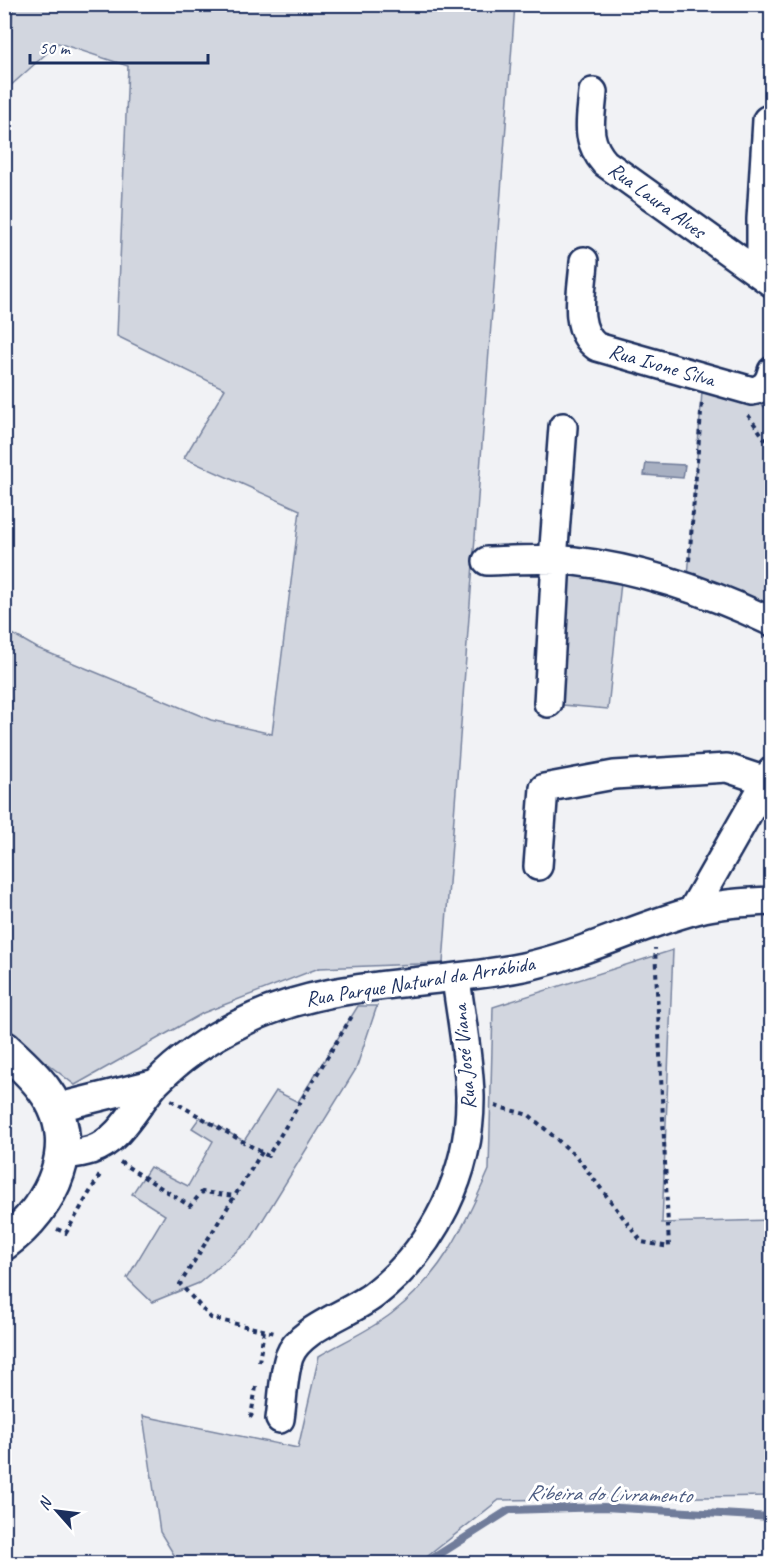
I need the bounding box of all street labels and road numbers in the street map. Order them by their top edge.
street label: Rua Laura Alves [604,156,712,245]
street label: Rua Ivone Silva [606,337,720,393]
street label: Rua Parque Natural da Arrábida [304,950,538,1012]
street label: Rua José Viana [446,1001,482,1111]

